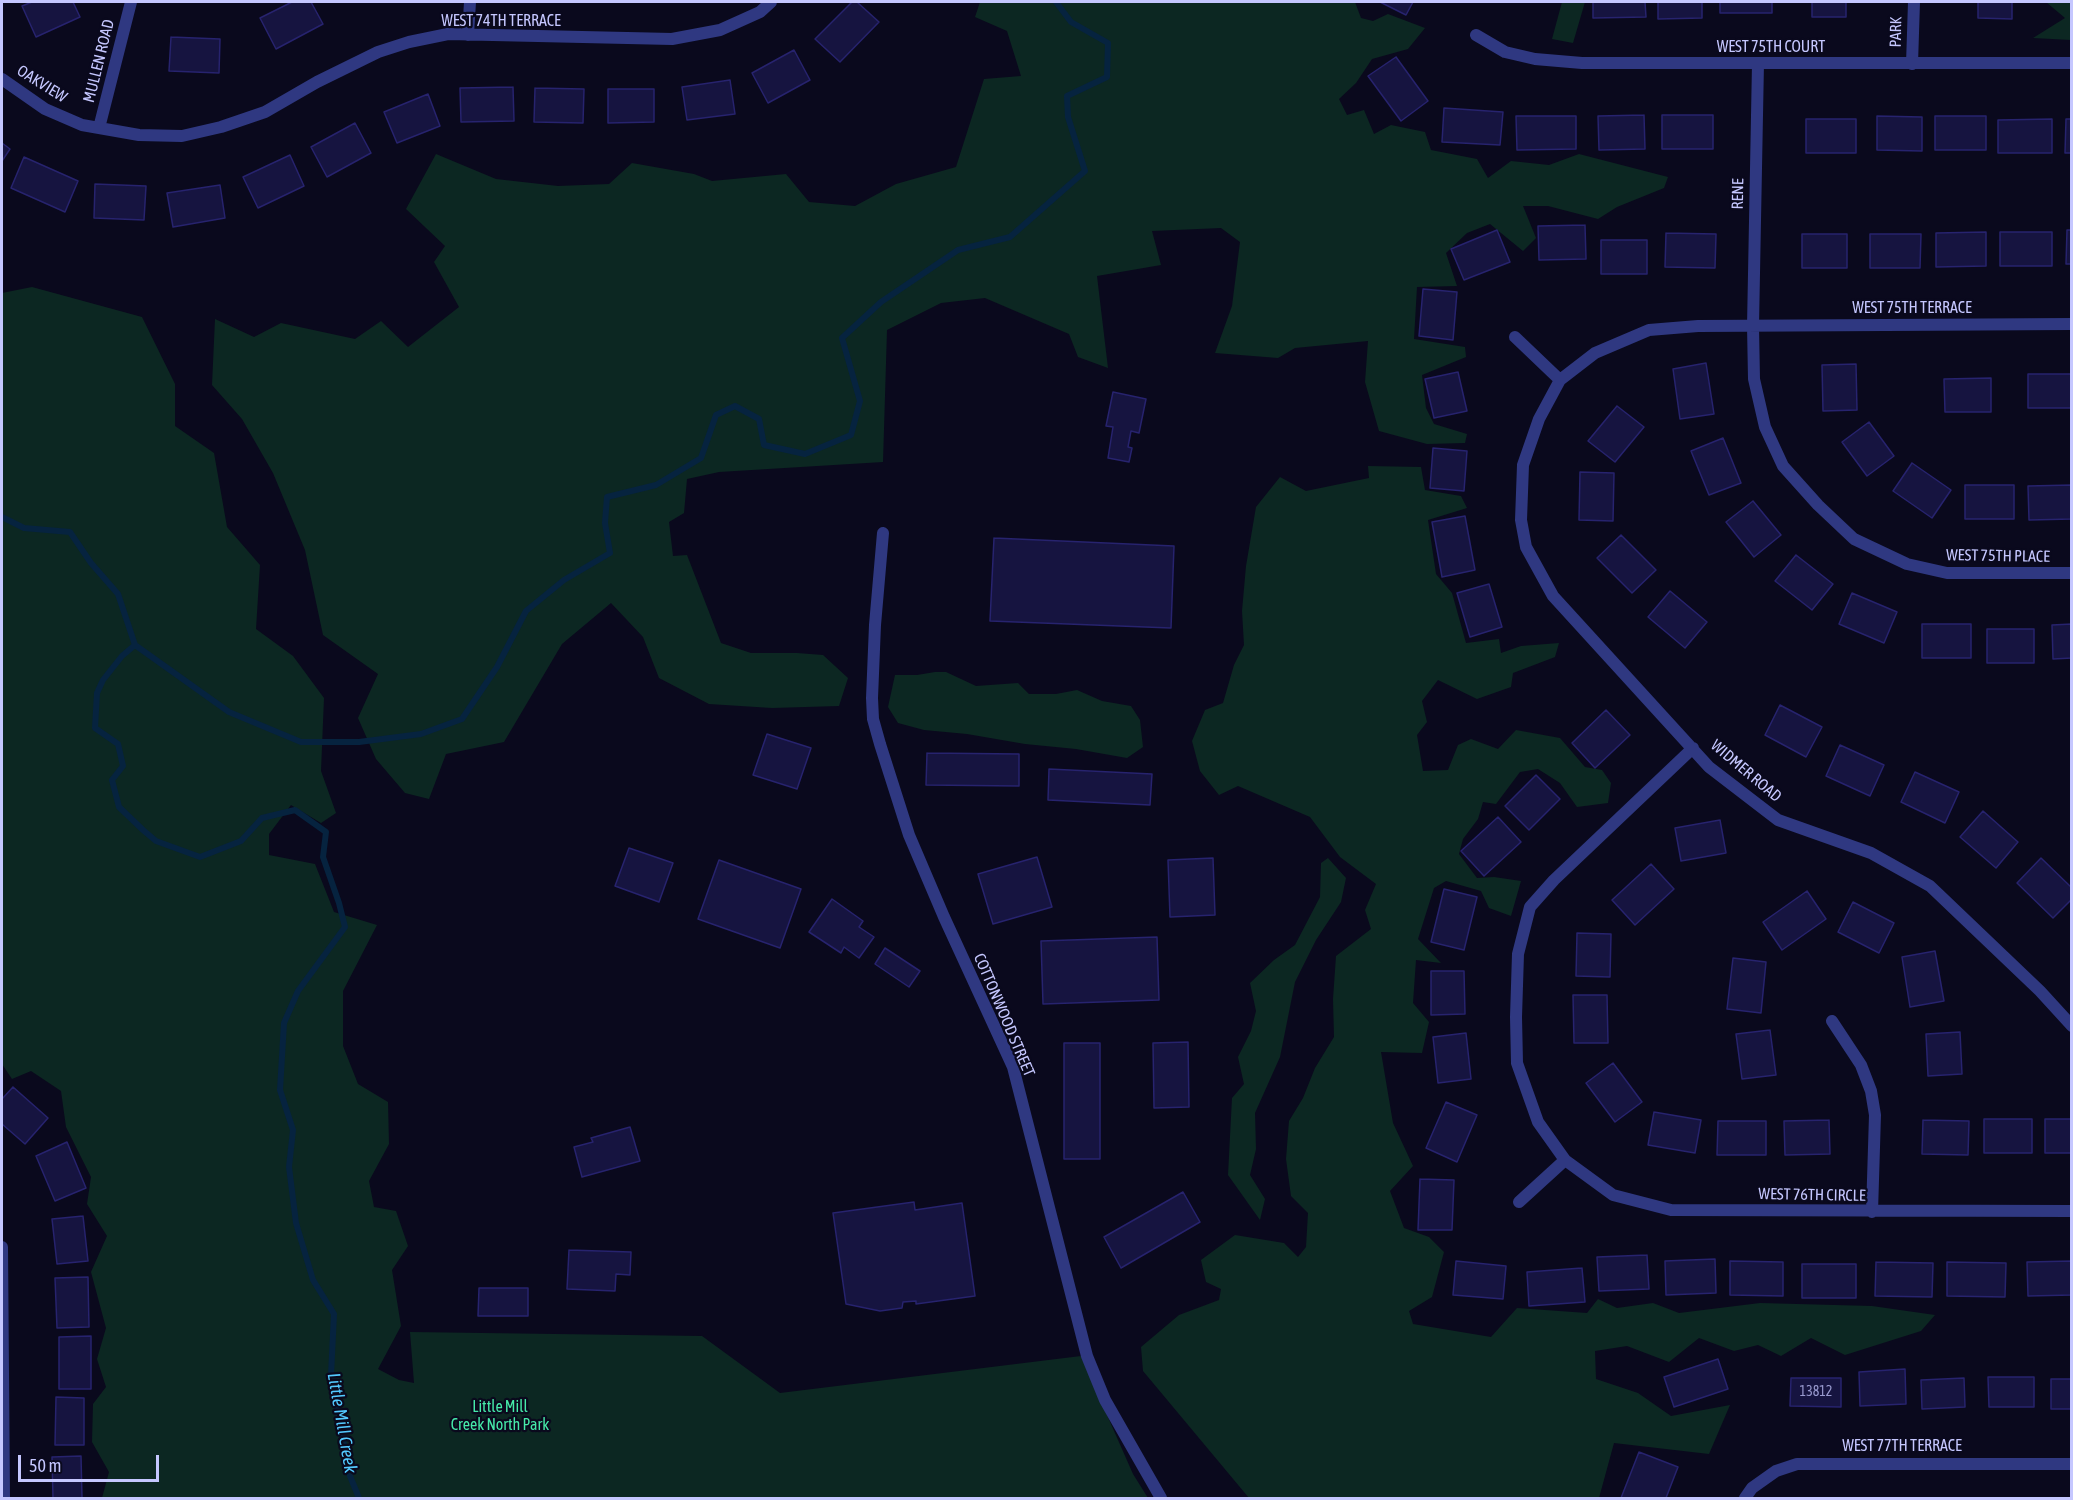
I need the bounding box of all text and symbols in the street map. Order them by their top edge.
street label: WEST 74TH TERRACE [441,11,561,31]
street label: PARK [1886,16,1906,48]
street label: MULLEN ROAD [79,17,119,105]
street label: WEST 75TH COURT [1717,37,1825,57]
street label: OAKVIEW [13,61,71,107]
street label: RENE [1728,178,1748,210]
street label: WEST 75TH TERRACE [1852,298,1972,318]
street label: WEST 75TH PLACE [1946,545,2050,567]
street label: WIDMER ROAD [1707,736,1785,806]
street label: COTTONWOOD STREET [969,950,1039,1080]
street label: WEST 76TH CIRCLE [1758,1184,1866,1206]
water label: Little Mill Creek [323,1371,361,1475]
house number: 13812 [1800,1384,1832,1400]
park label: Little Mill Creek North Park [451,1397,549,1435]
street label: WEST 77TH TERRACE [1842,1436,1962,1456]
scale bar [21,1443,162,1481]
text: 50 m [29,1455,61,1476]

